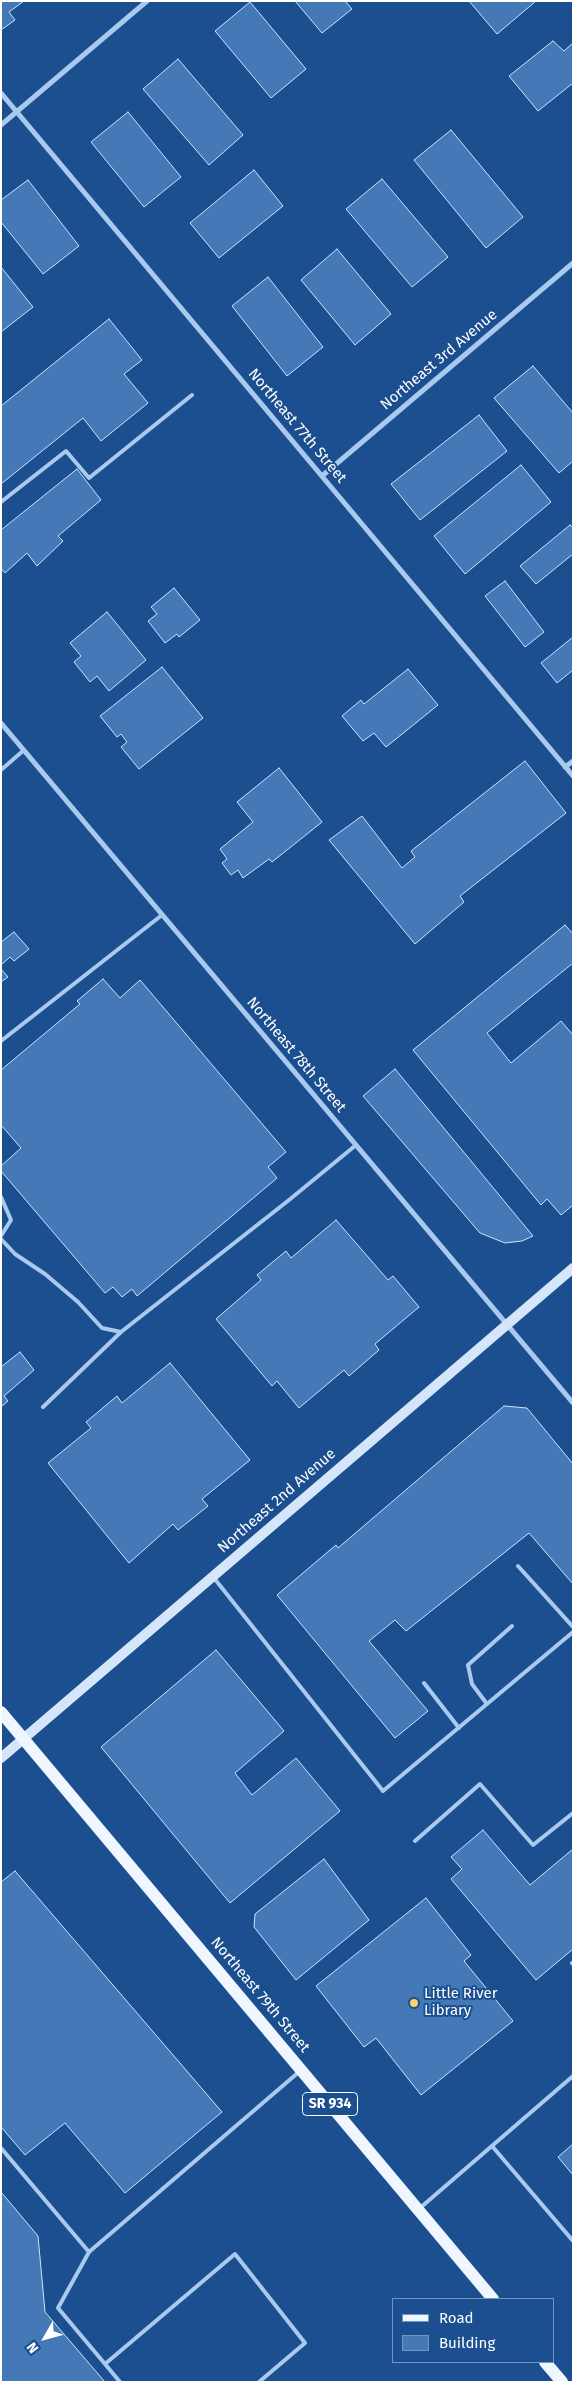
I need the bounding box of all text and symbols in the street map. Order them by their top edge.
street label: Northeast 3rd Avenue [377,306,501,414]
street label: Northeast 77th Street [244,365,350,487]
street label: Northeast 78th Street [243,994,349,1116]
street label: Northeast 2nd Avenue [214,1445,340,1557]
street label: Northeast 79th Street [207,1934,313,2056]
place label: Little River Library [424,1985,497,2020]
marker: Little River Library [408,1997,420,2009]
road number: SR 934 [302,2092,358,2116]
legend [392,2298,554,2363]
text: Road [439,2309,474,2327]
north arrow [20,2313,70,2363]
text: Building [439,2334,495,2352]
text: N [23,2339,42,2356]

